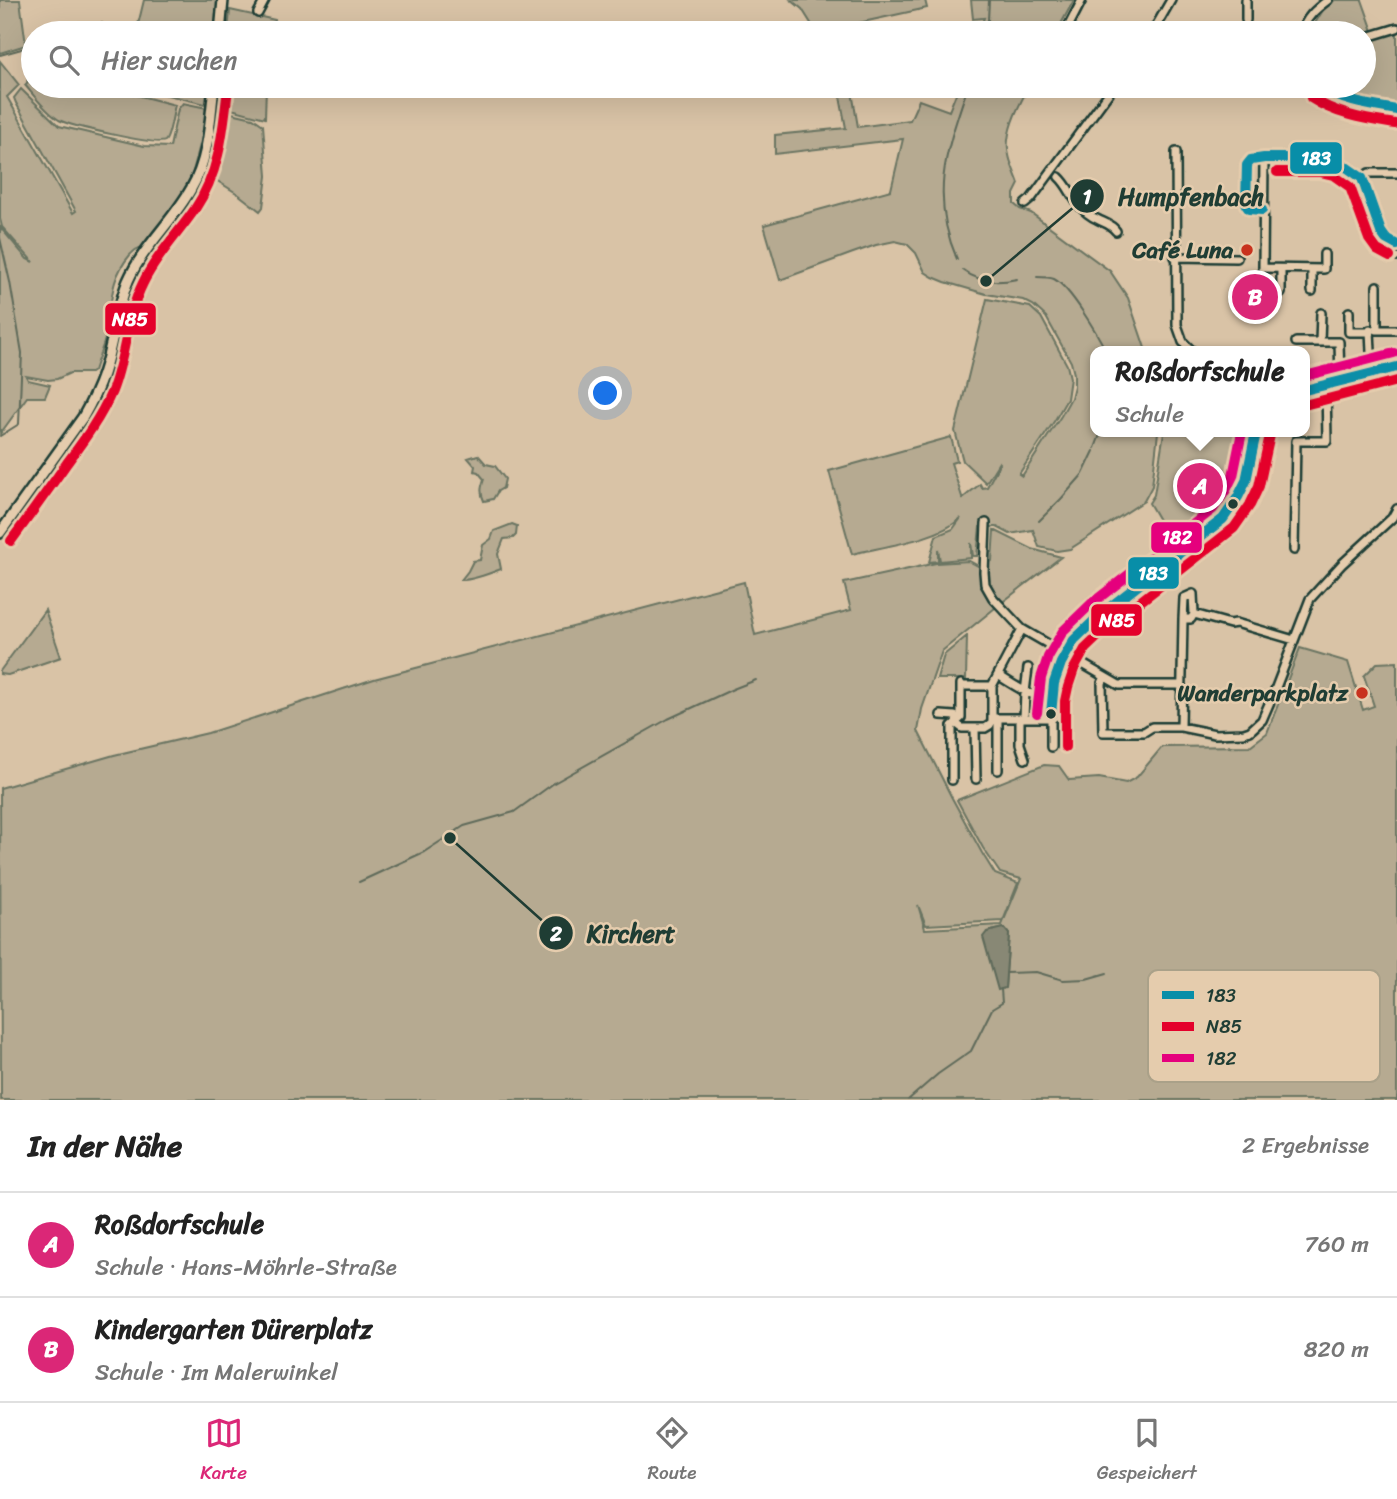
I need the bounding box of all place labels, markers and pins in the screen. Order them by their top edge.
callout: Humpfenbach [1069,174,1278,219]
place label: Café Luna [1131,230,1233,271]
marker: Café Luna [1239,242,1255,258]
pin: B [1232,271,1278,323]
pin: A [1177,460,1223,512]
unlabelled marker [1226,497,1240,511]
place label: Wanderparkplatz [1177,673,1349,714]
marker: Wanderparkplatz [1354,685,1370,701]
unlabelled marker [1044,707,1058,721]
callout: Kirchert [538,911,690,956]

